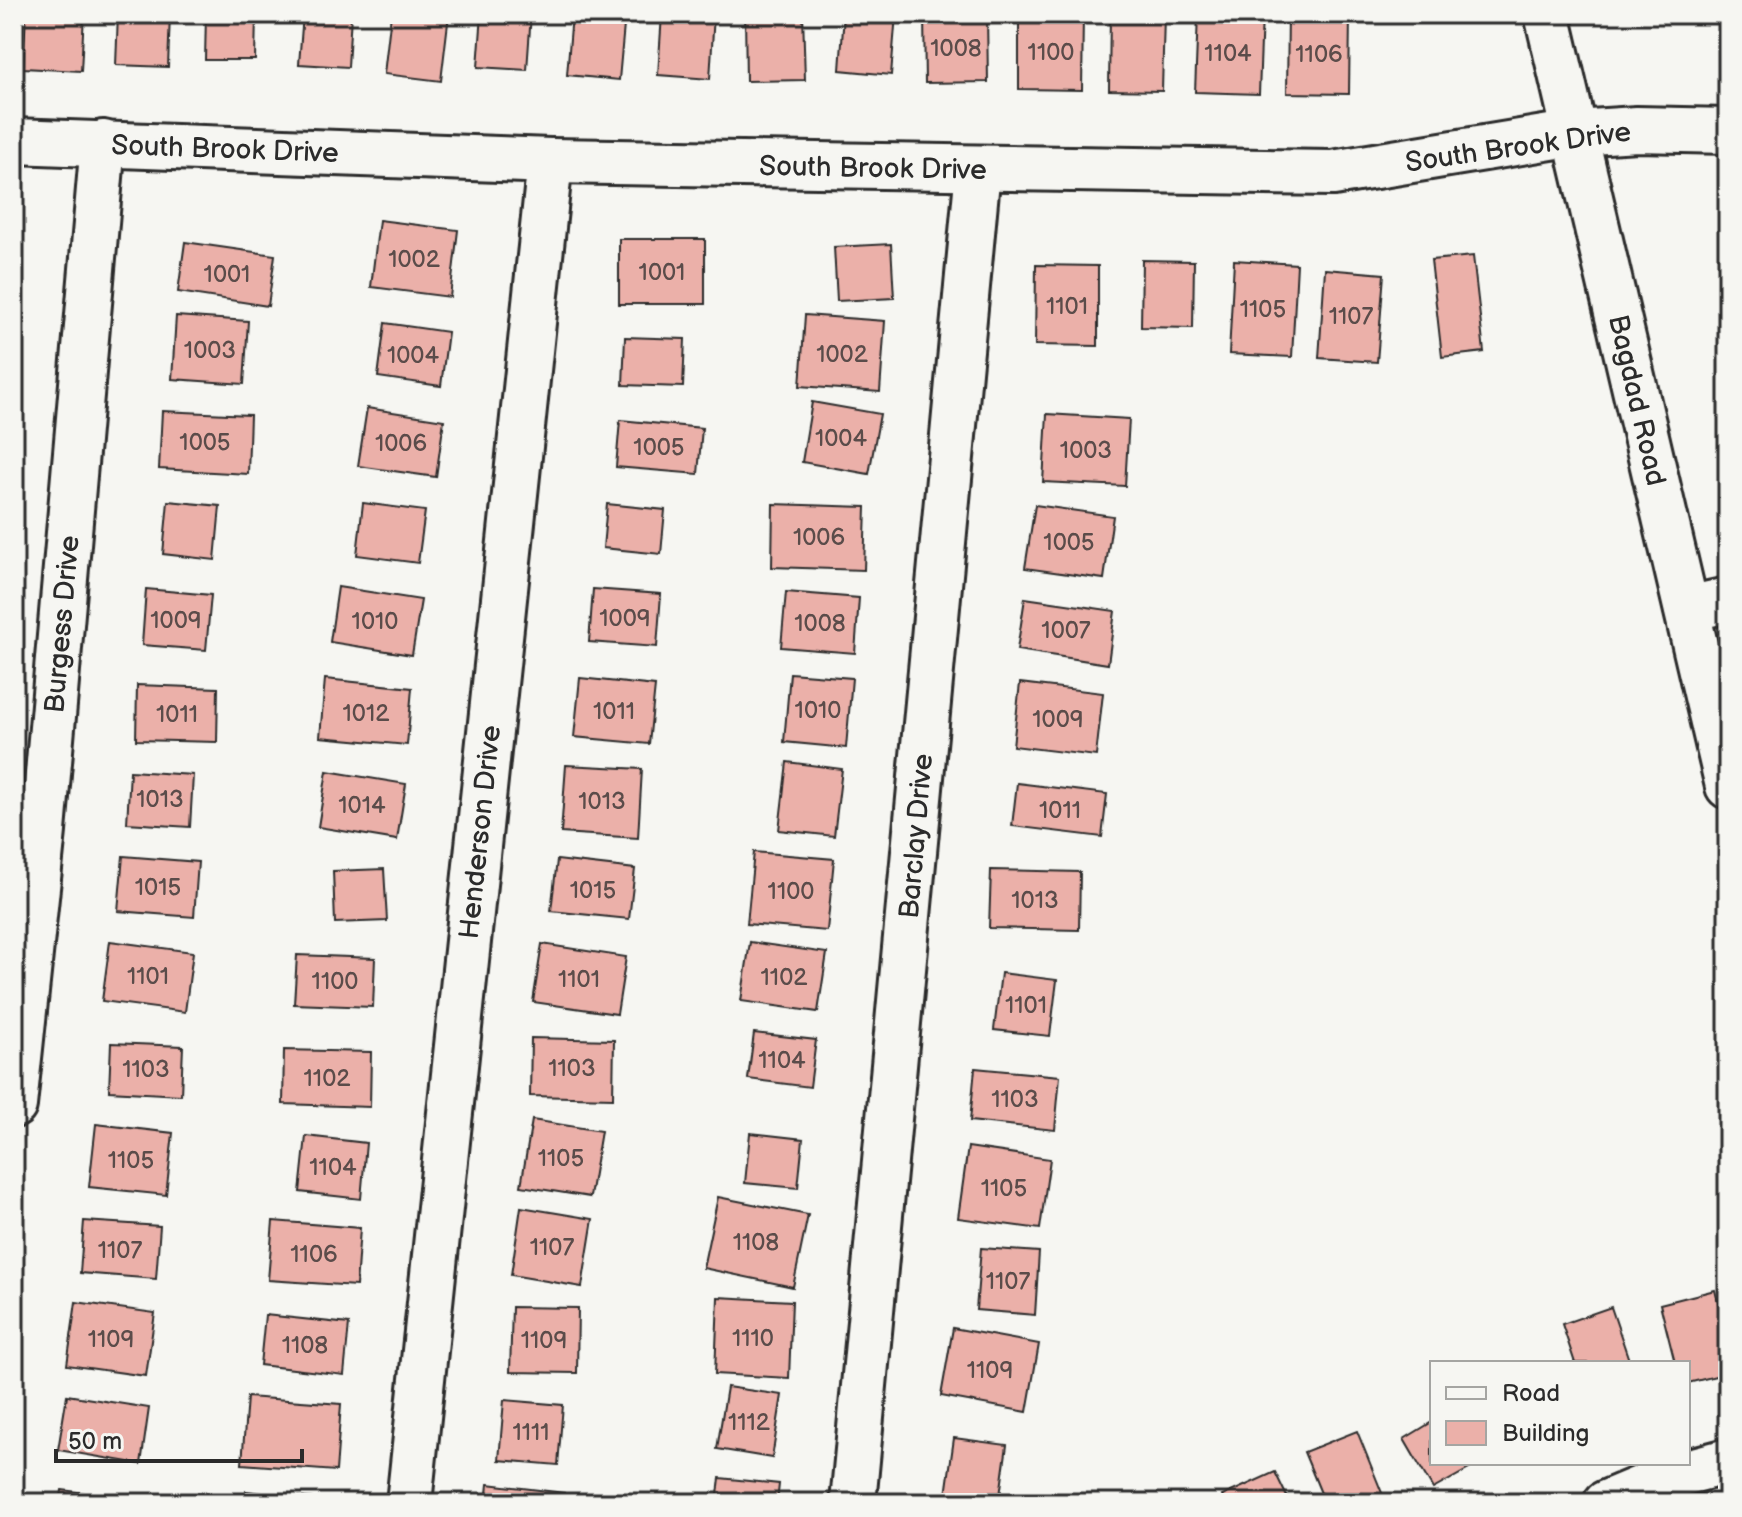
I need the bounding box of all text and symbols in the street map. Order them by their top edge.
house number: 1008 [930,34,982,63]
house number: 1100 [1028,38,1074,67]
house number: 1104 [1204,39,1252,68]
house number: 1106 [1295,40,1343,69]
street label: South Brook Drive [1403,115,1633,180]
street label: South Brook Drive [111,129,339,170]
street label: South Brook Drive [759,150,987,187]
house number: 1002 [388,245,440,274]
house number: 1001 [639,258,685,287]
house number: 1001 [204,260,250,289]
house number: 1101 [1046,292,1088,321]
house number: 1105 [1240,295,1286,324]
house number: 1107 [1329,302,1373,331]
street label: Bagdad Road [1601,312,1672,489]
house number: 1003 [184,336,236,365]
house number: 1002 [816,340,868,369]
house number: 1004 [387,341,439,370]
house number: 1004 [815,424,867,453]
house number: 1005 [179,428,231,457]
house number: 1006 [375,429,427,458]
house number: 1005 [633,433,685,462]
house number: 1003 [1060,436,1112,465]
house number: 1006 [793,523,845,552]
house number: 1005 [1043,528,1095,557]
street label: Burgess Drive [38,534,87,714]
house number: 1009 [599,604,651,633]
house number: 1009 [150,606,202,635]
house number: 1010 [352,607,398,636]
house number: 1008 [794,609,846,638]
house number: 1007 [1041,616,1091,645]
house number: 1010 [795,696,841,725]
house number: 1011 [593,697,635,726]
house number: 1012 [343,699,389,728]
house number: 1011 [156,700,198,729]
house number: 1009 [1032,705,1084,734]
street label: Henderson Drive [453,724,508,941]
street label: Barclay Drive [893,752,940,920]
house number: 1013 [136,785,184,814]
house number: 1013 [578,787,626,816]
house number: 1014 [338,791,386,820]
house number: 1011 [1039,796,1081,825]
house number: 1015 [135,873,181,902]
house number: 1015 [570,876,616,905]
house number: 1100 [768,877,814,906]
house number: 1013 [1011,886,1059,915]
house number: 1101 [127,962,169,991]
house number: 1102 [761,963,807,992]
house number: 1101 [558,965,600,994]
house number: 1100 [312,967,358,996]
house number: 1101 [1005,991,1047,1020]
house number: 1104 [758,1046,806,1075]
house number: 1103 [548,1054,596,1083]
house number: 1103 [122,1055,170,1084]
house number: 1102 [304,1064,350,1093]
house number: 1103 [991,1085,1039,1114]
house number: 1105 [538,1144,584,1173]
house number: 1105 [108,1146,154,1175]
house number: 1104 [309,1153,357,1182]
house number: 1105 [981,1174,1027,1203]
house number: 1108 [733,1228,779,1257]
house number: 1107 [530,1233,574,1262]
house number: 1107 [98,1236,142,1265]
house number: 1106 [290,1240,338,1269]
house number: 1107 [986,1267,1030,1296]
house number: 1110 [732,1324,774,1353]
house number: 1109 [88,1325,134,1354]
house number: 1109 [521,1326,567,1355]
house number: 1108 [282,1331,328,1360]
house number: 1109 [967,1356,1013,1385]
legend [1430,1361,1690,1465]
text: Road [1502,1379,1560,1408]
house number: 1112 [728,1408,770,1437]
scale bar [56,1413,302,1463]
house number: 1111 [512,1418,550,1447]
text: Building [1502,1419,1589,1448]
text: 50 m [68,1427,122,1456]

